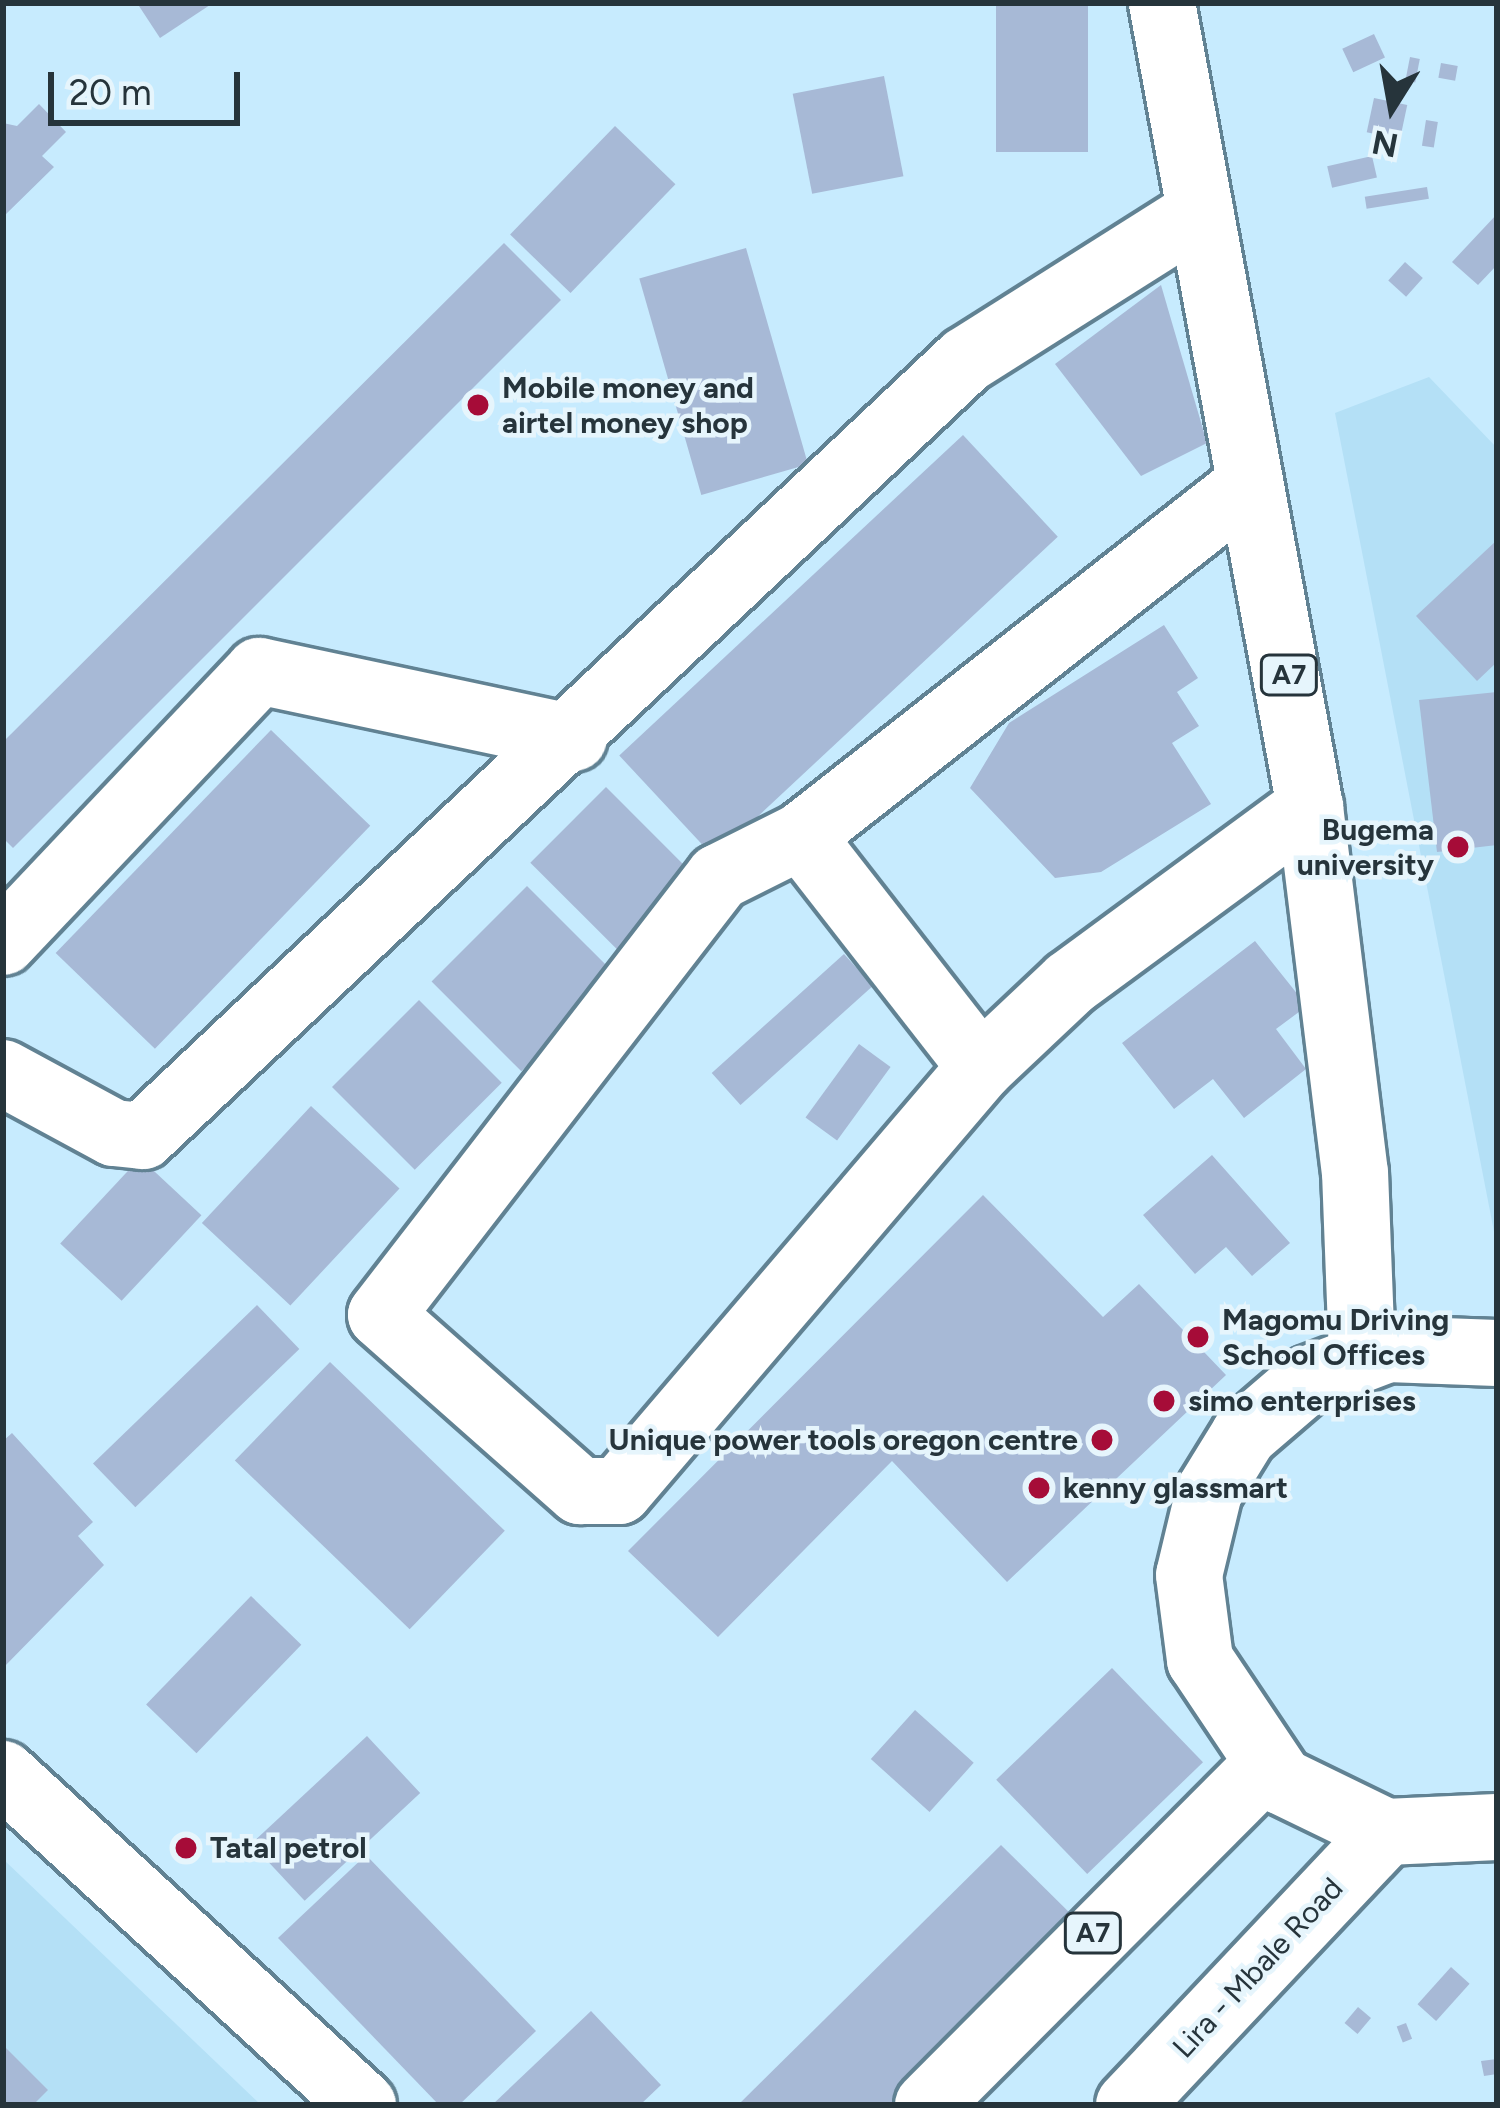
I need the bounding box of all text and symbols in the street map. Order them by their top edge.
scale bar [54,48,246,122]
north arrow [1332,48,1452,168]
text: 20 m [69,71,152,114]
text: N [1369,122,1401,165]
place label: Mobile money and airtel money shop [502,370,754,440]
marker: Mobile money and airtel money shop [465,392,491,418]
road number: A7 [1259,654,1319,696]
place label: Bugema university [1297,812,1434,882]
marker: Bugema university [1445,834,1471,860]
place label: Magomu Driving School Offices [1222,1302,1449,1372]
marker: Magomu Driving School Offices [1185,1324,1211,1350]
place label: simo enterprises [1188,1383,1416,1419]
marker: simo enterprises [1151,1388,1177,1414]
place label: Unique power tools oregon centre [609,1422,1078,1458]
marker: Unique power tools oregon centre [1089,1427,1115,1453]
place label: kenny glassmart [1063,1470,1288,1506]
marker: kenny glassmart [1026,1475,1052,1501]
place label: Tatal petrol [210,1830,367,1866]
marker: Tatal petrol [173,1835,199,1861]
street label: Lira - Mbale Road [1165,1871,1351,2065]
road number: A7 [1063,1912,1123,1954]

